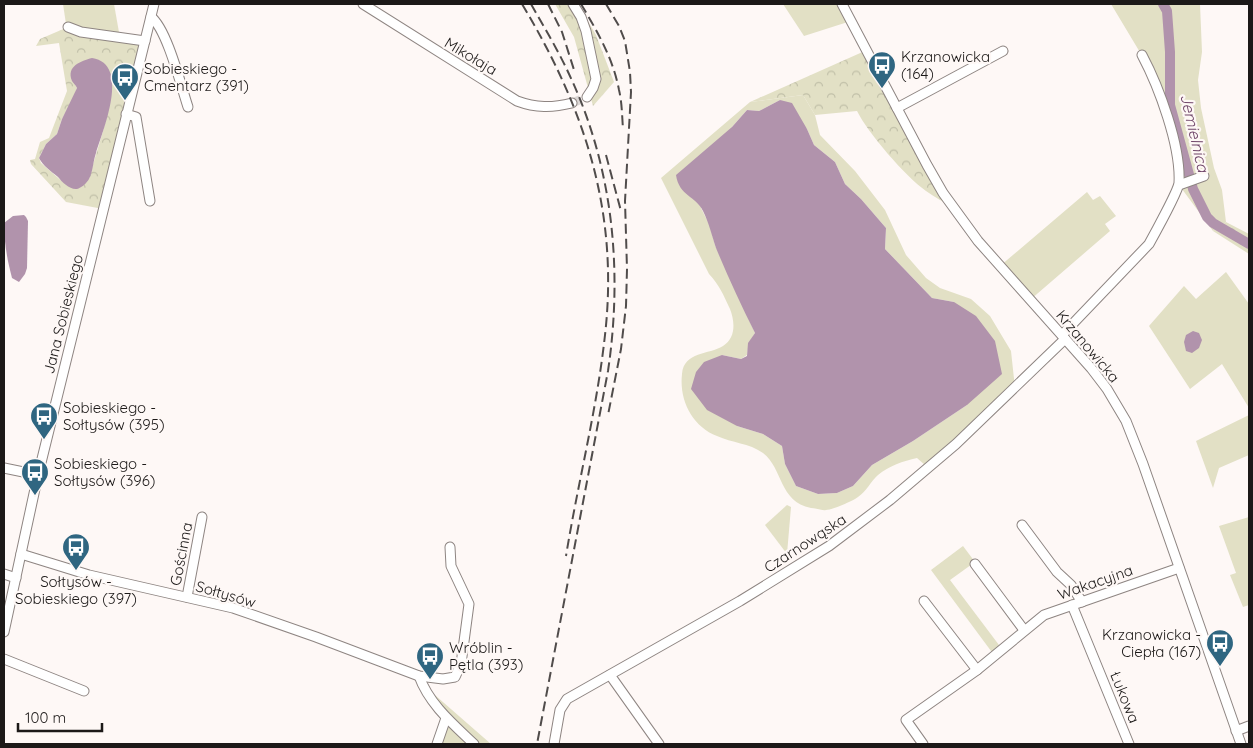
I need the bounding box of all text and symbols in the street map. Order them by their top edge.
street label: Mikołaja [441,33,501,79]
place label: Krzanowicka (164) [901,47,990,83]
bus stop icon: Krzanowicka (164) [867,50,897,89]
place label: Sobieskiego - Cmentarz (391) [144,59,249,95]
bus stop icon: Sobieskiego - Cmentarz (391) [110,62,140,101]
water label: Jemielnica [1176,92,1214,175]
street label: Jana Sobieskiego [39,252,87,376]
street label: Krzanowicka [1052,306,1124,386]
place label: Sobieskiego - Sołtysów (395) [63,398,165,434]
bus stop icon: Sobieskiego - Sołtysów (395) [29,401,59,440]
place label: Sobieskiego - Sołtysów (396) [54,454,155,490]
bus stop icon: Sobieskiego - Sołtysów (396) [20,457,50,496]
street label: Czarnowąska [760,509,850,577]
street label: Gościnna [166,521,196,587]
bus stop icon: Sołtysów - Sobieskiego (397) [61,532,91,571]
street label: Wakacyjna [1055,560,1135,604]
place label: Sołtysów - Sobieskiego (397) [15,572,137,608]
street label: Sołtysów [194,576,258,612]
place label: Krzanowicka - Ciepła (167) [1102,625,1201,661]
bus stop icon: Krzanowicka - Ciepła (167) [1205,628,1235,667]
place label: Wróblin - Pętla (393) [449,638,523,674]
bus stop icon: Wróblin - Pętla (393) [415,641,445,680]
street label: Łukowa [1106,668,1144,726]
scale bar [18,700,101,732]
text: 100 m [25,708,66,727]

